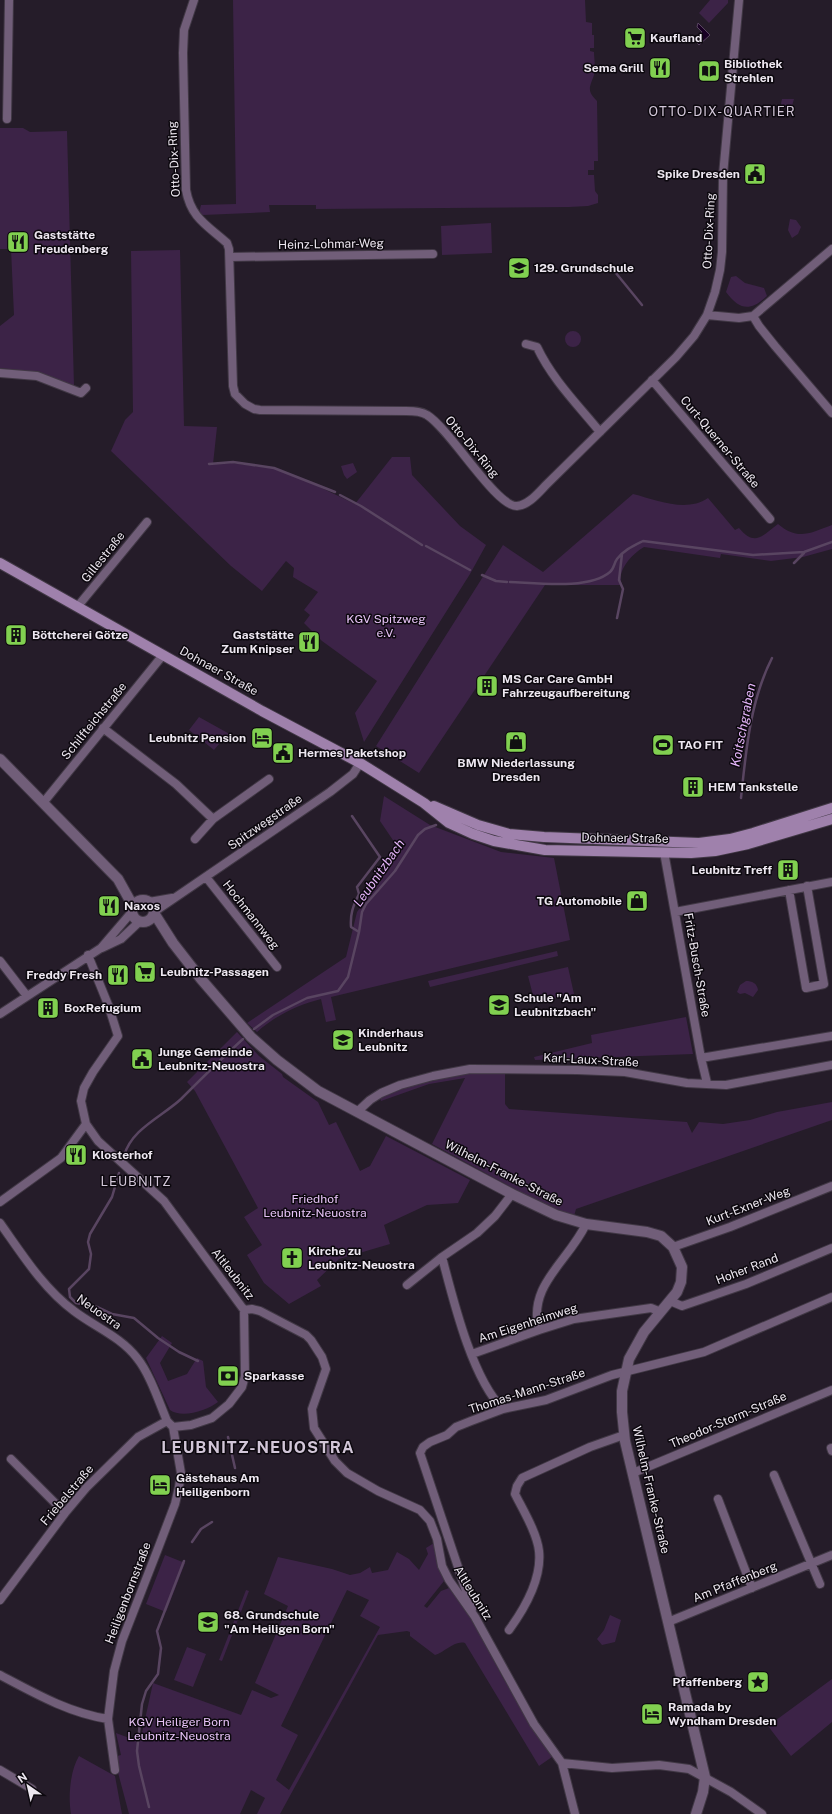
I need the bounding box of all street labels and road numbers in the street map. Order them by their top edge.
street label: Otto-Dix-Ring [165,121,183,197]
street label: Otto-Dix-Ring [700,193,718,269]
street label: Heinz-Lohmar-Weg [278,236,384,252]
street label: Curt-Querner-Straße [677,393,763,491]
street label: Otto-Dix-Ring [442,413,502,481]
street label: Gillestraße [78,529,128,585]
street label: Dohnaer Straße [177,644,261,698]
street label: Schilfteichstraße [59,679,130,762]
street label: Spitzwegstraße [225,791,305,853]
street label: Dohnaer Straße [581,830,669,846]
street label: Hochmannweg [220,878,282,952]
street label: Fritz-Busch-Straße [681,912,713,1018]
street label: Karl-Laux-Straße [543,1051,639,1070]
street label: Wilhelm-Franke-Straße [443,1137,566,1209]
street label: Kurt-Exner-Weg [704,1184,792,1228]
street label: Altleubnitz [209,1246,257,1303]
street label: Hoher Rand [714,1251,780,1287]
street label: Neuostra [74,1292,124,1332]
street label: Am Eigenheimweg [477,1300,579,1346]
street label: Thomas-Mann-Straße [467,1365,587,1416]
street label: Theodor-Storm-Straße [667,1389,789,1451]
street label: Wilhelm-Franke-Straße [629,1425,673,1555]
street label: Friebelstraße [38,1462,96,1528]
street label: Heiligenbornstraße [102,1540,154,1646]
street label: Am Pfaffenberg [691,1559,779,1605]
street label: Altleubnitz [451,1563,495,1623]

